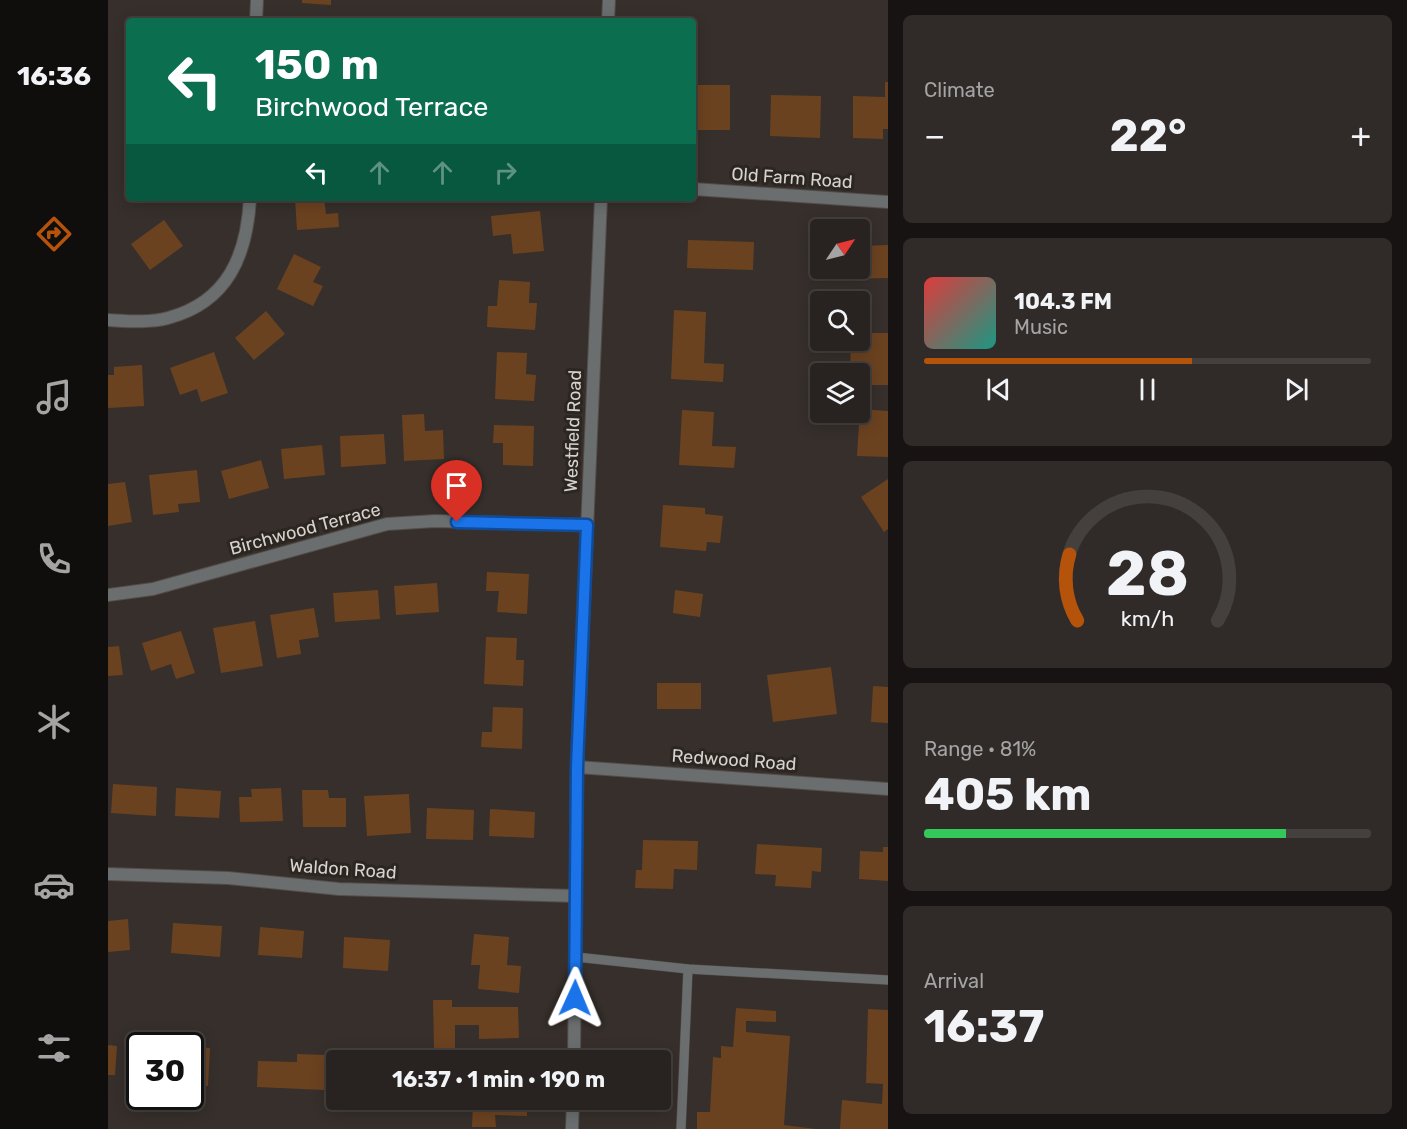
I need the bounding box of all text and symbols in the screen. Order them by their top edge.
text: 150 m [255,40,379,90]
icon: left [156,42,234,120]
text: 16:36 [17,60,91,92]
text: Climate [924,78,995,102]
text: Birchwood Terrace [255,91,488,123]
text: 22° [1109,109,1186,162]
text: − [924,116,945,155]
text: + [1350,116,1371,155]
icon: left [300,156,333,189]
icon: ahead [363,156,396,189]
icon: ahead [426,156,459,189]
icon: right [489,156,522,189]
street label: Old Farm Road [731,163,853,193]
icon: directions [33,213,75,255]
north arrow [810,219,870,279]
map controls [810,219,870,423]
text: 104.3 FM [1014,288,1112,315]
button: search [810,291,870,351]
text: Music [1014,315,1068,339]
button: layers [810,363,870,423]
street label: Westfield Road [560,369,586,493]
icon: previous [982,373,1015,406]
icon: pause [1131,373,1164,406]
icon: next [1280,373,1313,406]
icon: music [33,376,75,418]
pin [431,460,482,522]
icon: arrive [440,469,473,502]
street label: Birchwood Terrace [227,498,383,560]
icon: phone [33,538,75,580]
text: 28 [1106,538,1189,612]
text: km/h [1121,607,1174,632]
icon: climate [33,701,75,743]
text: Range · 81% [924,737,1036,761]
street label: Redwood Road [671,745,797,775]
text: 405 km [924,768,1092,821]
street label: Waldon Road [289,854,397,884]
icon: car [33,864,75,906]
position arrow [543,966,607,1030]
text: Arrival [924,969,984,993]
text: 16:37 [924,1000,1044,1053]
icon: filters [33,1027,75,1069]
speed limit sign: 30 [126,1032,204,1110]
text: 16:37 · 1 min · 190 m [392,1066,605,1093]

